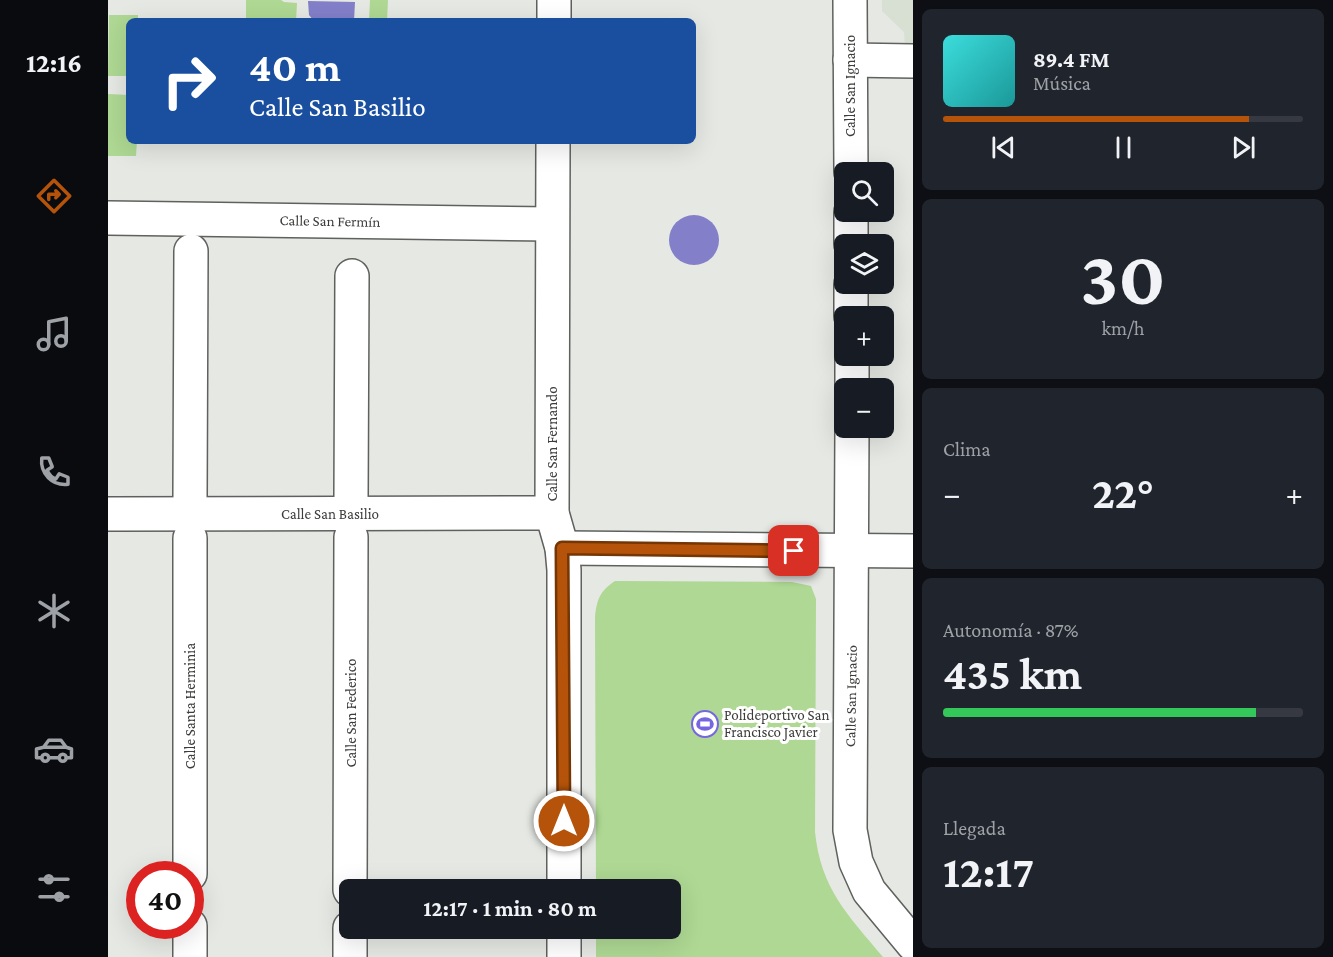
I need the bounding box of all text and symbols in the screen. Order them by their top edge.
street label: Calle San Ignacio [842,35,859,137]
icon: right [150,42,228,120]
text: 40 m [249,43,341,90]
text: 89.4 FM [1033,47,1110,72]
text: 12:16 [26,48,82,78]
text: Música [1033,72,1091,94]
text: Calle San Basilio [249,92,426,122]
icon: previous [987,131,1020,164]
icon: pause [1107,131,1140,164]
icon: next [1227,131,1260,164]
map controls [834,162,894,438]
button: search [834,162,894,222]
icon: directions [33,175,75,217]
street label: Calle San Fermín [279,212,381,230]
button: layers [834,234,894,294]
text: 30 [1080,234,1166,321]
button: + [834,306,894,366]
icon: music [33,313,75,355]
text: km/h [1101,317,1145,339]
button: − [834,378,894,438]
street label: Calle San Fernando [544,386,560,502]
text: Clima [943,438,991,460]
icon: phone [33,451,75,493]
text: 22° [1092,468,1154,518]
text: − [943,475,960,512]
text: + [1286,475,1303,512]
street label: Calle San Basilio [281,506,379,522]
pin [768,525,819,576]
icon: arrive [777,534,810,567]
icon: climate [33,590,75,632]
text: Autonomía · 87% [943,619,1079,641]
street label: Calle Santa Herminia [182,643,198,769]
street label: Calle San Ignacio [842,645,861,747]
text: 435 km [943,649,1082,699]
street label: Calle San Federico [343,659,359,767]
place label: Polideportivo San Francisco Javier [724,707,830,741]
sports icon: Polideportivo San Francisco Javier [690,709,720,739]
icon: car [33,728,75,770]
position arrow [532,789,596,853]
text: Llegada [943,817,1006,839]
text: 12:17 [943,847,1034,897]
speed limit sign: 40 [126,861,204,939]
icon: filters [33,867,75,909]
text: 12:17 · 1 min · 80 m [423,896,597,921]

